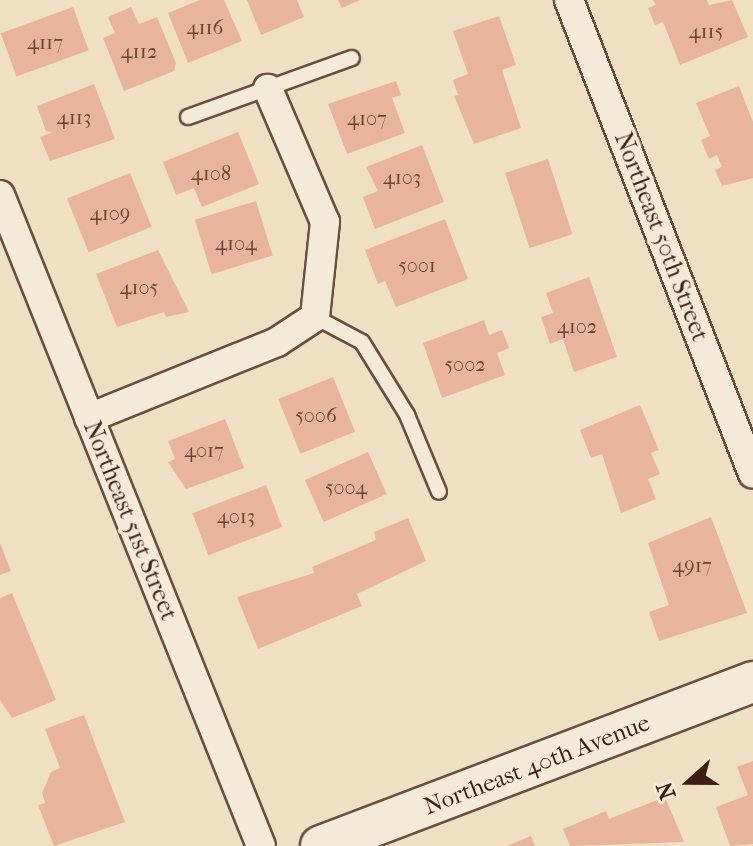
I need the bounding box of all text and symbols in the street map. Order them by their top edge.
house number: 4116 [187,15,223,39]
house number: 4115 [689,19,723,43]
house number: 4117 [27,30,63,54]
house number: 4112 [121,39,157,63]
house number: 4113 [57,105,91,129]
house number: 4107 [347,106,387,130]
street label: Northeast 50th Street [608,128,714,346]
house number: 4108 [191,161,231,185]
house number: 4103 [383,165,421,189]
house number: 4109 [90,201,130,225]
house number: 4104 [215,231,257,255]
house number: 5001 [398,253,436,277]
house number: 4105 [120,275,158,299]
house number: 4102 [557,314,597,338]
house number: 5002 [445,352,485,376]
house number: 5006 [295,403,337,427]
street label: Northeast 51st Street [77,417,183,625]
house number: 4017 [184,438,224,462]
house number: 5004 [325,475,367,499]
house number: 4013 [217,504,255,528]
house number: 4917 [672,553,712,577]
street label: Northeast 40th Avenue [420,709,654,821]
north arrow [649,742,729,822]
text: N [651,778,682,803]

